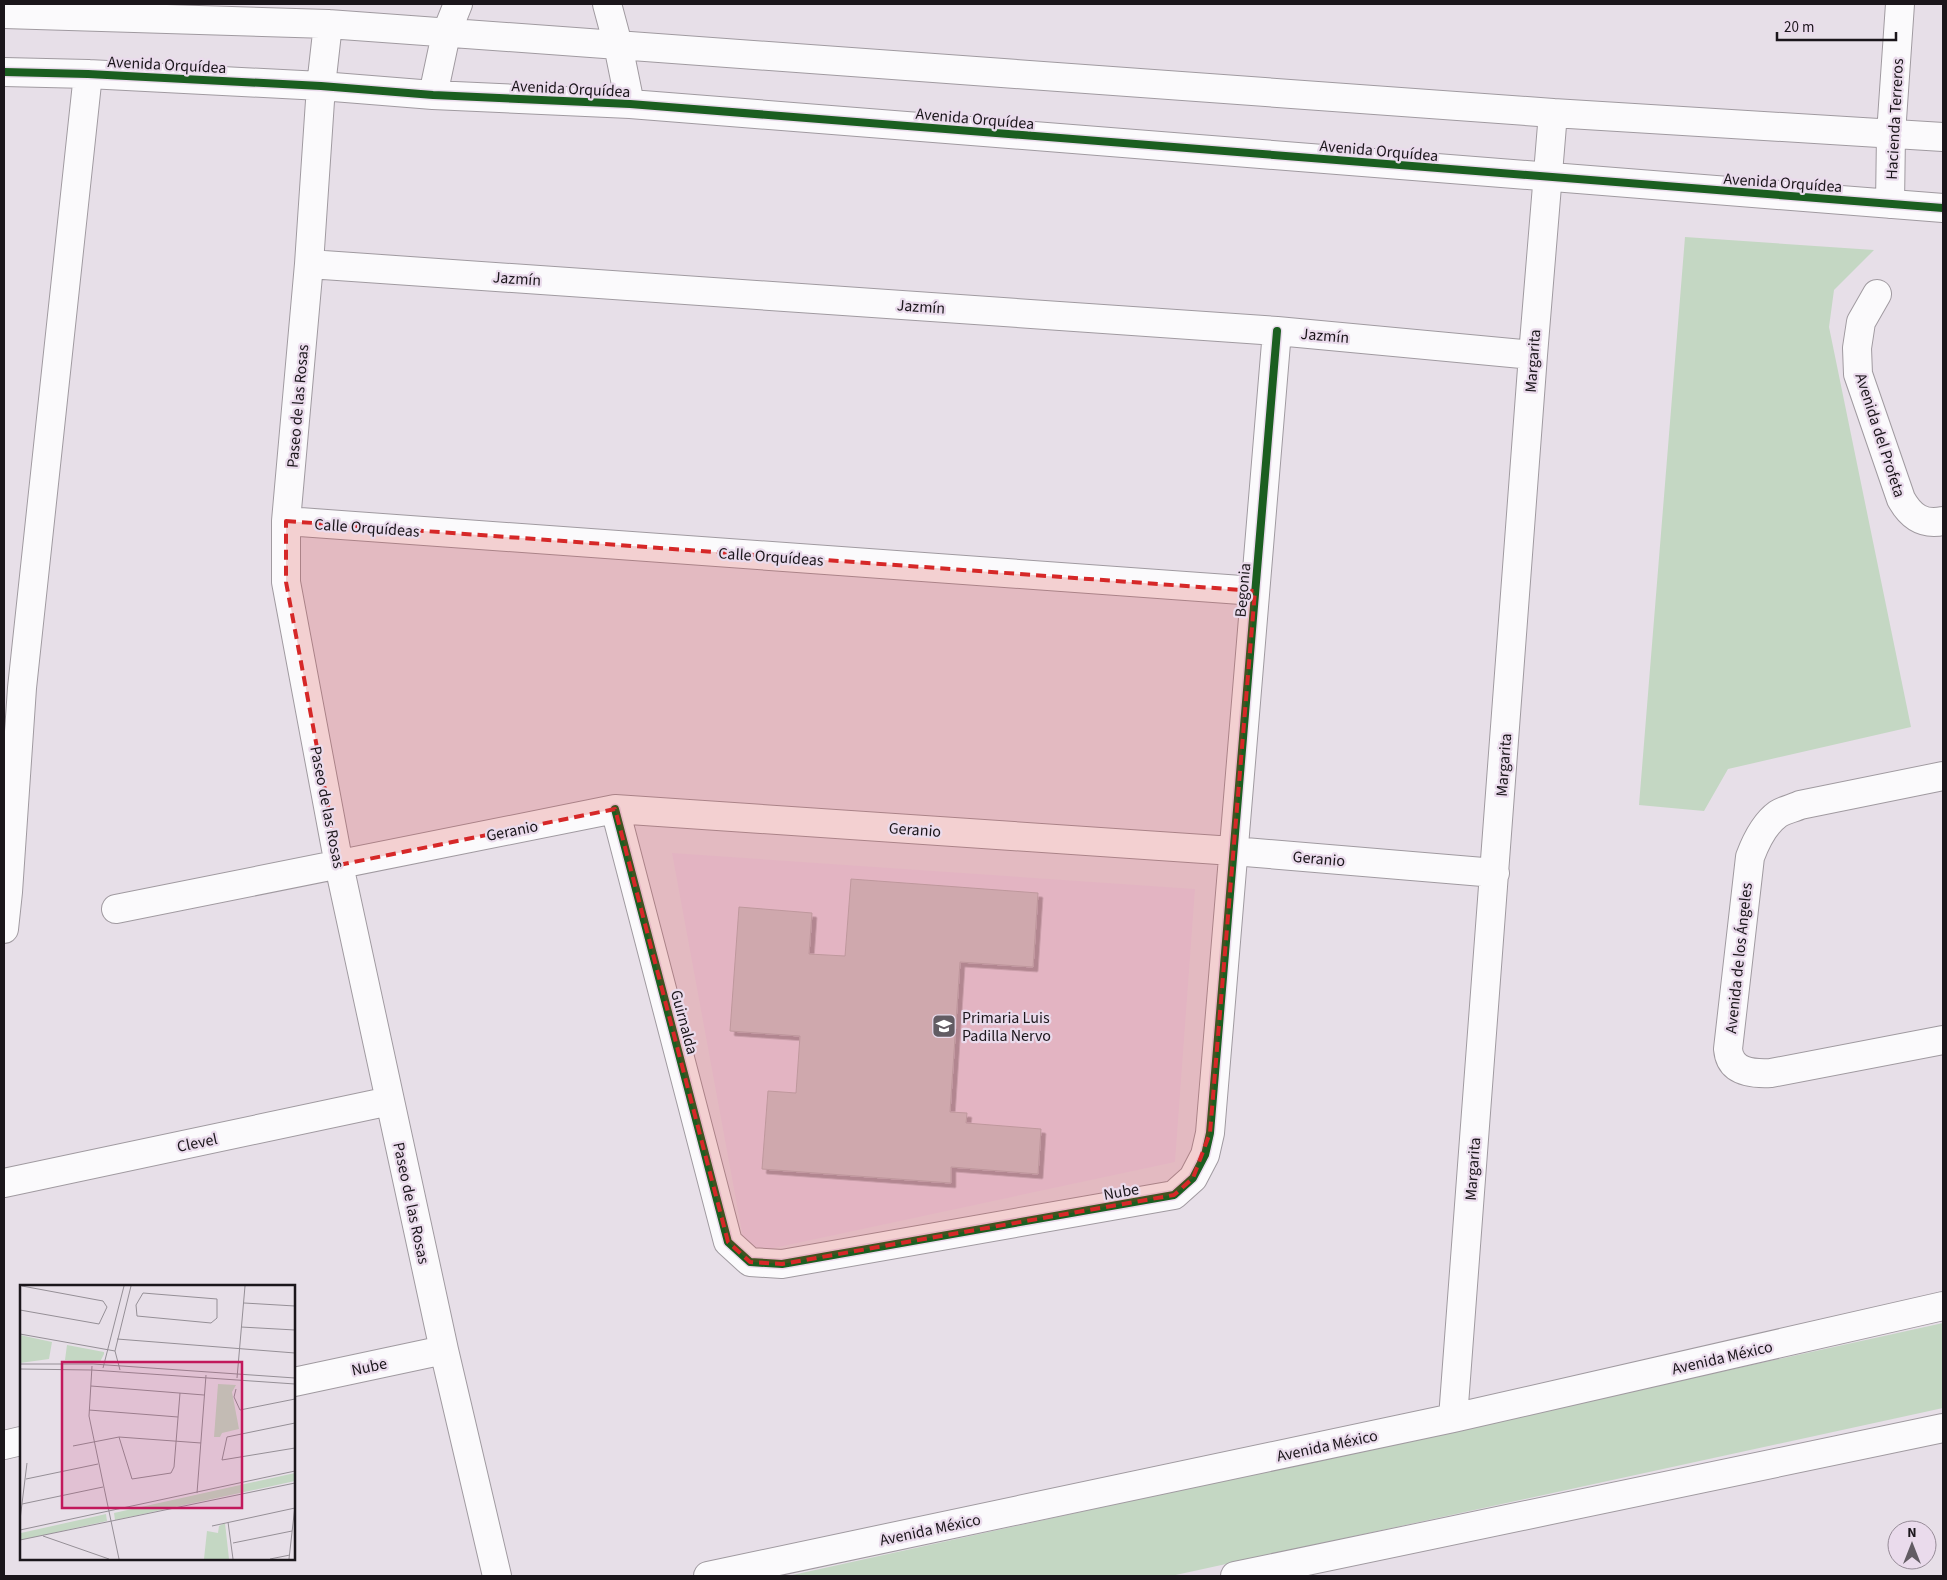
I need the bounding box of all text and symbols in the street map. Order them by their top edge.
scale bar [1777,10,1896,42]
text: 20 m [1784,17,1814,38]
street label: Avenida Orquídea [107,51,227,79]
street label: Hacienda Terreros [1881,57,1909,180]
street label: Avenida Orquídea [511,75,631,103]
street label: Avenida Orquídea [915,103,1035,135]
street label: Avenida Orquídea [1319,135,1439,167]
street label: Avenida Orquídea [1723,168,1843,198]
street label: Jazmín [492,266,542,292]
street label: Jazmín [896,294,946,320]
street label: Jazmín [1300,323,1350,349]
street label: Margarita [1520,329,1546,394]
street label: Paseo de las Rosas [282,343,314,469]
street label: Avenida del Profeta [1850,370,1910,500]
street label: Calle Orquídeas [314,513,421,543]
street label: Calle Orquídeas [718,542,825,572]
street label: Begonia [1230,562,1256,618]
street label: Margarita [1491,733,1517,798]
street label: Paseo de las Rosas [304,744,350,870]
street label: Geranio [484,815,540,847]
street label: Geranio [888,817,942,843]
street label: Geranio [1292,846,1346,872]
street label: Avenida de los Ángeles [1720,881,1758,1035]
street label: Guirnalda [665,988,703,1057]
place label: Primaria Luis Padilla Nervo [962,1007,1051,1047]
school or university icon: Primaria Luis Padilla Nervo [931,1013,957,1039]
street label: Clevel [175,1128,219,1158]
street label: Margarita [1460,1137,1486,1202]
street label: Paseo de las Rosas [387,1140,435,1266]
street label: Nube [1102,1178,1141,1206]
inset map [20,1285,295,1560]
street label: Avenida México [1670,1336,1775,1380]
street label: Nube [349,1352,389,1381]
street label: Avenida México [1275,1425,1380,1467]
street label: Avenida México [878,1509,983,1551]
north arrow [1887,1520,1937,1570]
text: N [1907,1523,1917,1543]

